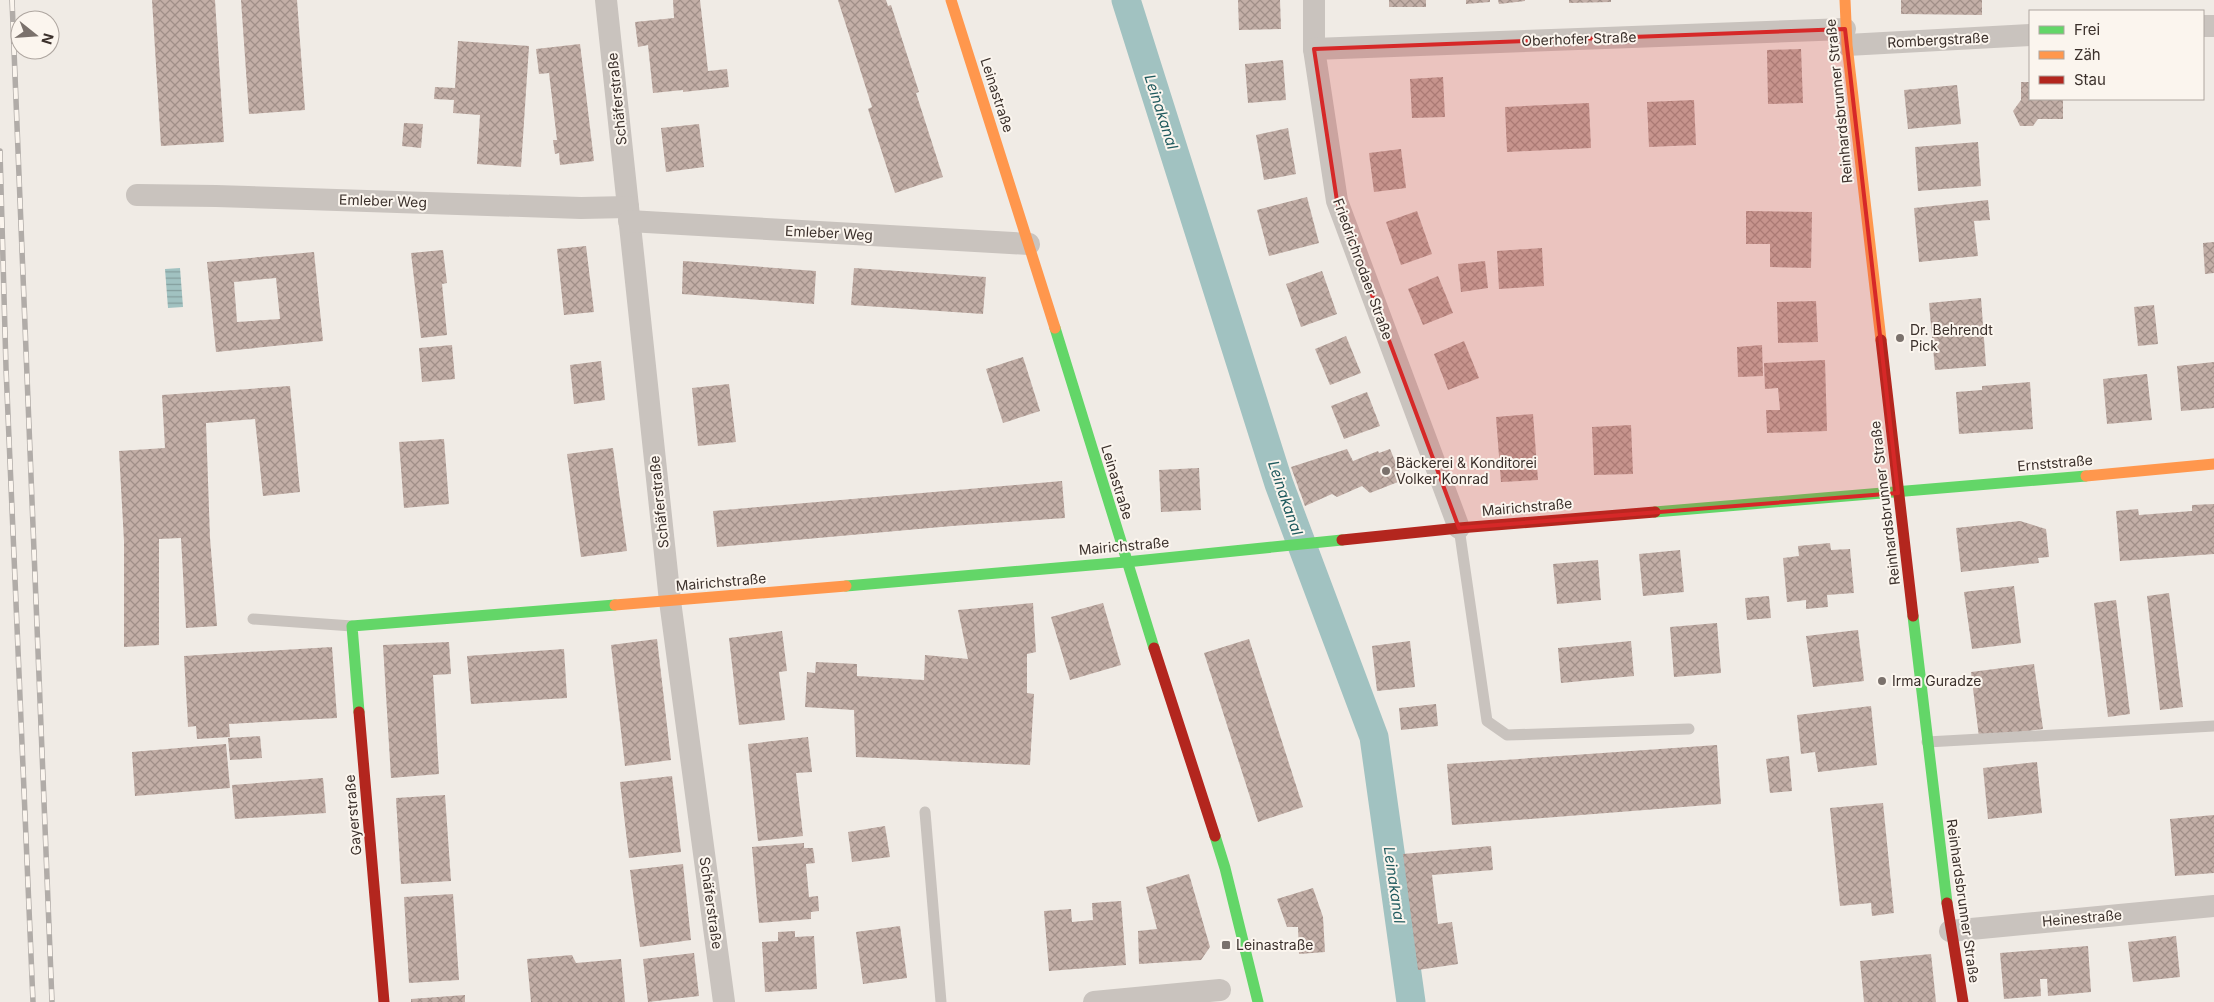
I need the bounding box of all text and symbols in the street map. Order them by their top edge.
north arrow [10,10,60,60]
legend [2029,10,2204,100]
street label: Reinhardsbrunner Straße [1821,18,1856,184]
text: Frei [2074,20,2100,39]
street label: Oberhofer Straße [1521,28,1637,49]
street label: Rombergstraße [1887,28,1989,51]
text: N [38,31,58,47]
text: Zäh [2074,45,2101,64]
street label: Schäferstraße [603,52,630,146]
street label: Leinastraße [977,55,1018,134]
text: Stau [2074,70,2106,89]
water label: Leinakanal [1140,72,1183,152]
street label: Emleber Weg [339,190,427,211]
street label: Friedrichrodaer Straße [1330,196,1397,342]
street label: Emleber Weg [785,222,873,243]
place label: Dr. Behrendt Pick [1910,321,1993,354]
marker: Dr. Behrendt Pick [1894,332,1906,344]
street label: Reinhardsbrunner Straße [1866,420,1903,586]
street label: Leinastraße [1098,442,1137,521]
street label: Ernststraße [2016,451,2094,474]
place label: Bäckerei & Konditorei Volker Konrad [1396,454,1537,487]
street label: Schäferstraße [645,455,672,549]
water label: Leinakanal [1264,458,1307,538]
marker: Bäckerei & Konditorei Volker Konrad [1380,465,1392,477]
street label: Mairichstraße [1481,494,1573,519]
street label: Mairichstraße [1078,533,1170,558]
street label: Mairichstraße [675,569,767,594]
place label: Irma Guradze [1892,672,1981,689]
marker: Irma Guradze [1876,675,1888,687]
street label: Gayerstraße [341,774,365,856]
street label: Reinhardsbrunner Straße [1944,818,1983,984]
water label: Leinakanal [1380,845,1409,925]
street label: Schäferstraße [697,856,726,950]
street label: Heinestraße [2041,906,2123,929]
place label: Leinastraße [1236,936,1314,953]
marker: Leinastraße [1220,939,1232,951]

